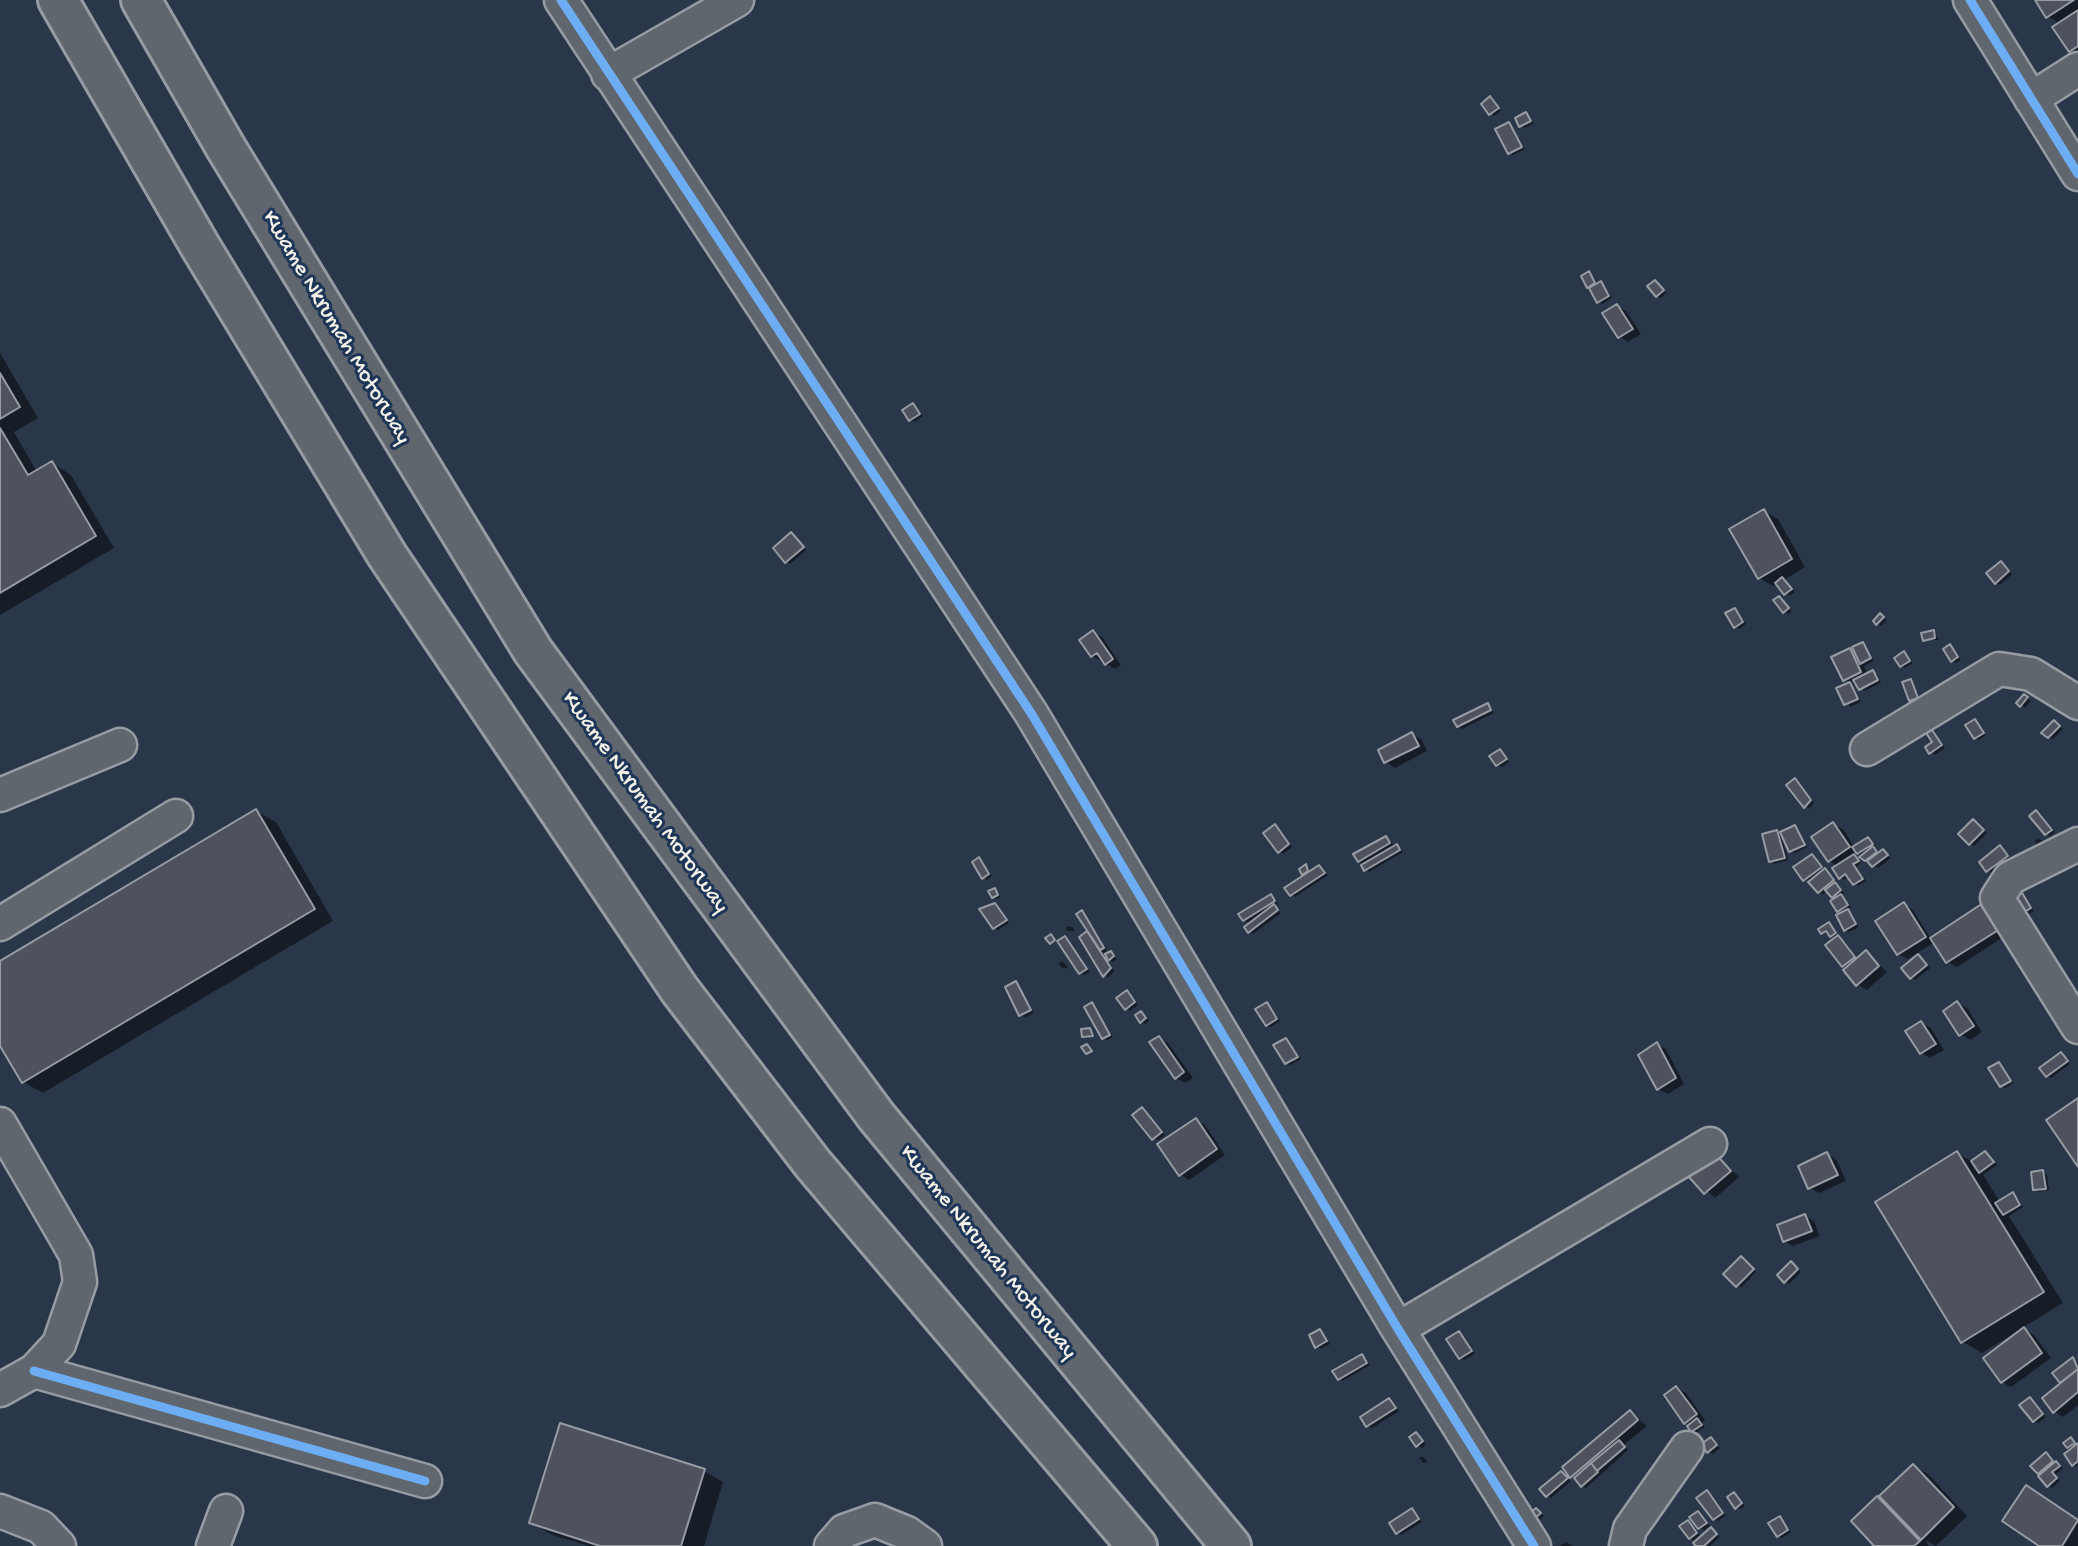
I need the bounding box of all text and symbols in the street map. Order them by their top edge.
street label: Kwame Nkrumah Motorway [254,206,416,450]
street label: Kwame Nkrumah Motorway [554,687,734,919]
street label: Kwame Nkrumah Motorway [892,1140,1082,1366]

